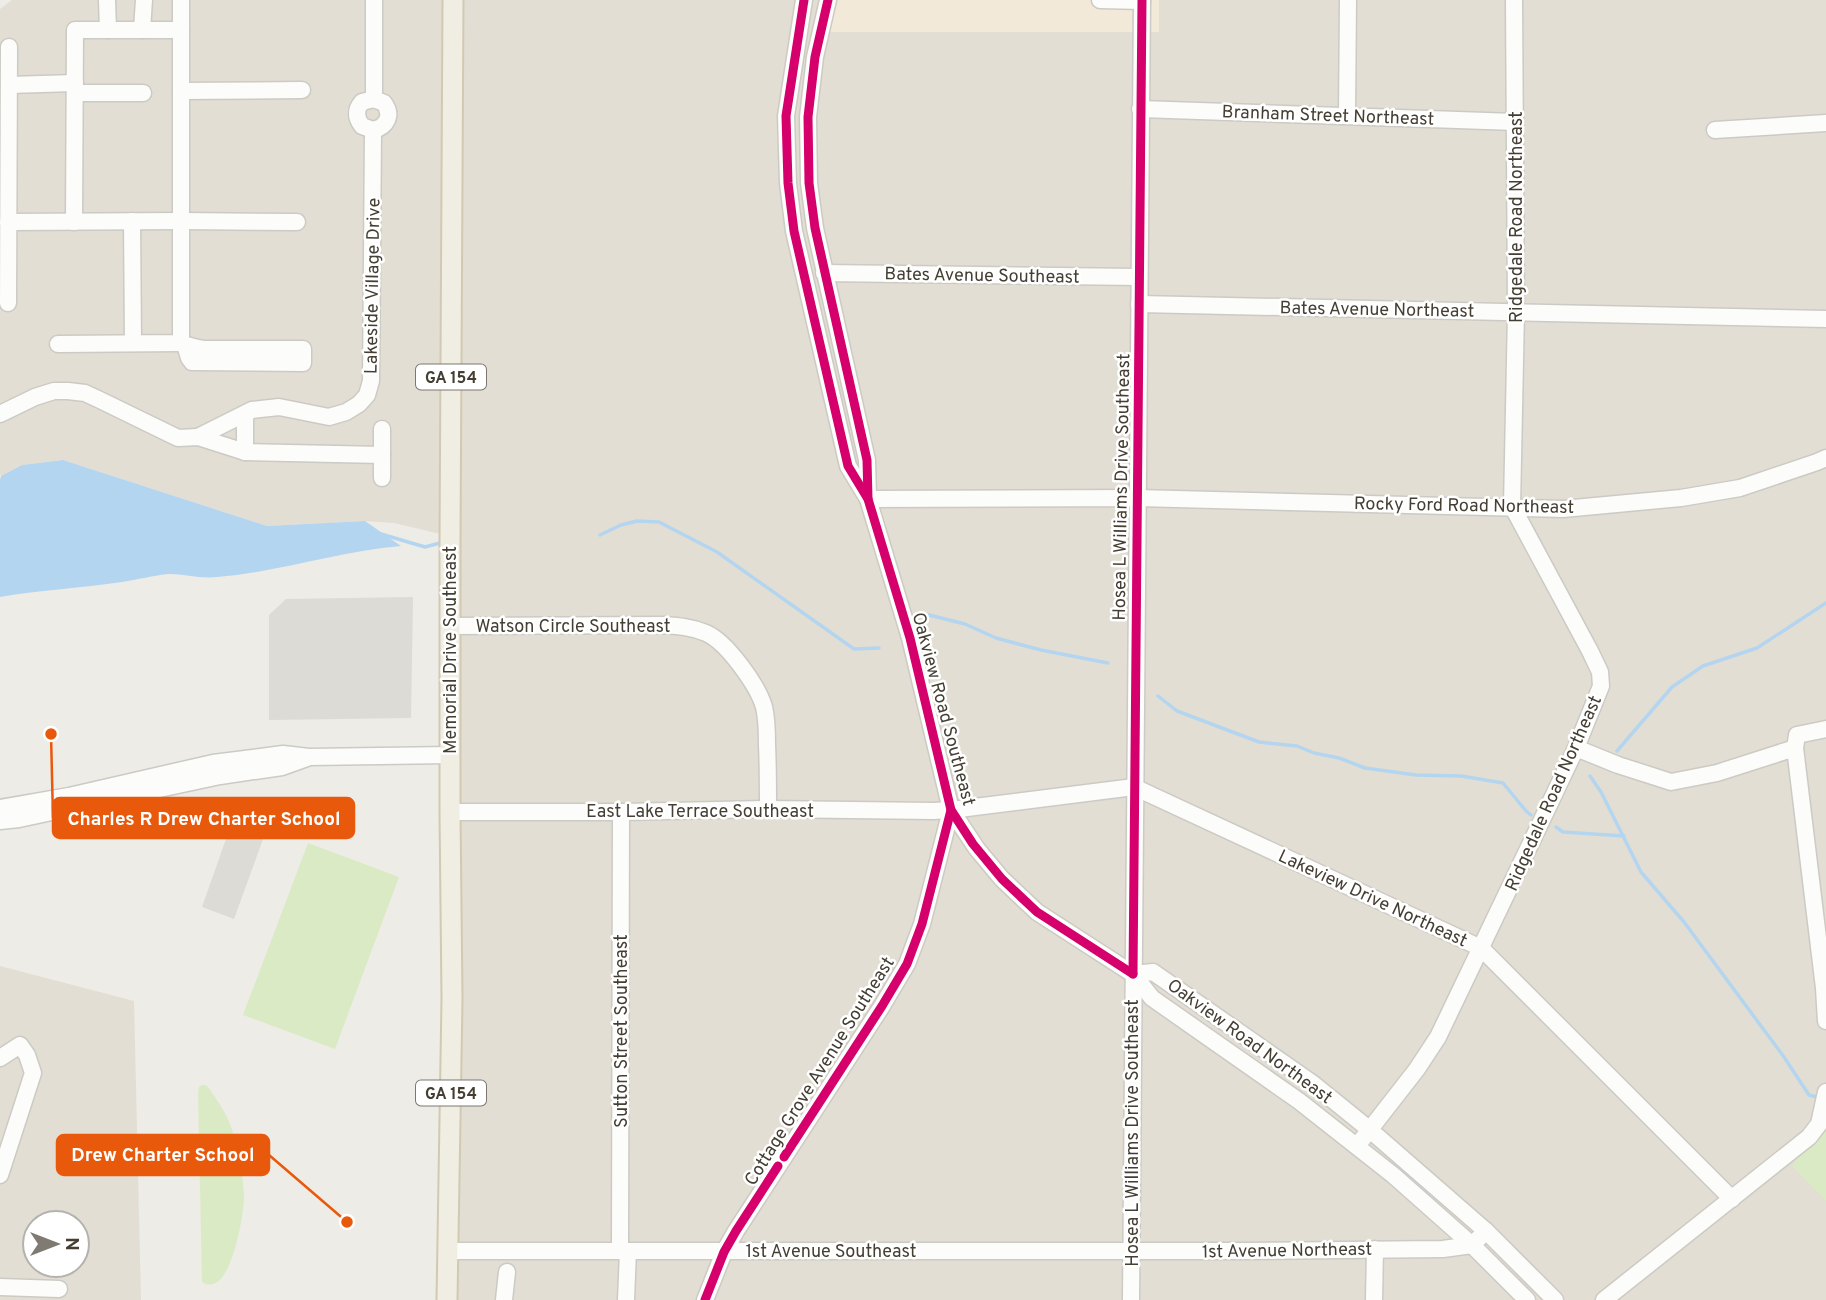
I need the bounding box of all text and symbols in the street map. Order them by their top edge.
street label: Branham Street Northeast [1221,101,1435,132]
street label: Ridgedale Road Northeast [1506,111,1529,323]
street label: Lakeside Village Drive [360,198,387,374]
street label: Bates Avenue Southeast [884,263,1080,290]
street label: Bates Avenue Northeast [1279,297,1474,324]
street label: Hosea L Williams Drive Southeast [1109,353,1136,621]
road number: GA 154 [416,364,486,390]
street label: Rocky Ford Road Northeast [1354,493,1574,520]
street label: Memorial Drive Southeast [440,546,463,754]
street label: Oakview Road Southeast [906,610,979,809]
street label: Watson Circle Southeast [475,616,671,639]
street label: Ridgedale Road Northeast [1501,692,1608,895]
callout: Charles R Drew Charter School [53,798,354,838]
street label: East Lake Terrace Southeast [586,801,814,824]
text: Charles R Drew Charter School [67,808,341,832]
street label: Lakeview Drive Northeast [1274,845,1471,953]
street label: Sutton Street Southeast [611,934,634,1128]
street label: Cottage Grove Avenue Southeast [740,953,900,1191]
street label: Oakview Road Northeast [1162,974,1336,1110]
street label: Hosea L Williams Drive Southeast [1122,999,1145,1267]
road number: GA 154 [416,1080,486,1106]
callout: Drew Charter School [57,1135,269,1175]
text: Drew Charter School [71,1144,255,1168]
north arrow [21,1209,91,1279]
text: N [59,1237,83,1251]
street label: 1st Avenue Northeast [1202,1239,1372,1264]
street label: 1st Avenue Southeast [746,1241,916,1264]

